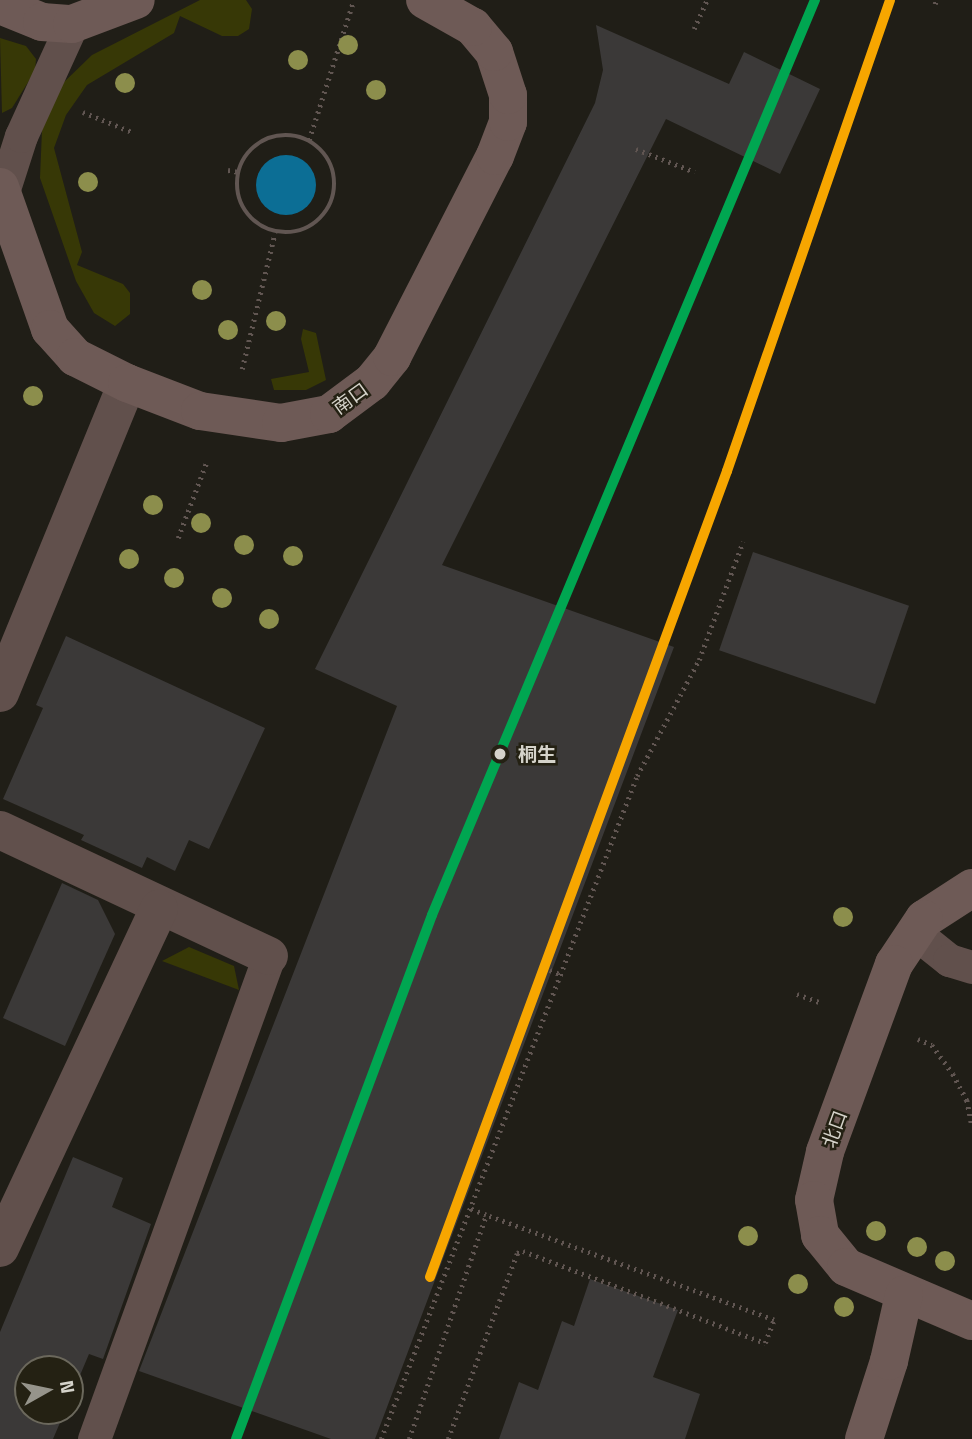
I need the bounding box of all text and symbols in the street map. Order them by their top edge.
street label: 南口 [328,378,372,418]
marker: 桐生 [489,743,511,765]
place label: 桐生 [518,743,556,765]
street label: 北口 [817,1107,851,1151]
north arrow [14,1355,84,1425]
text: N [53,1378,84,1396]

